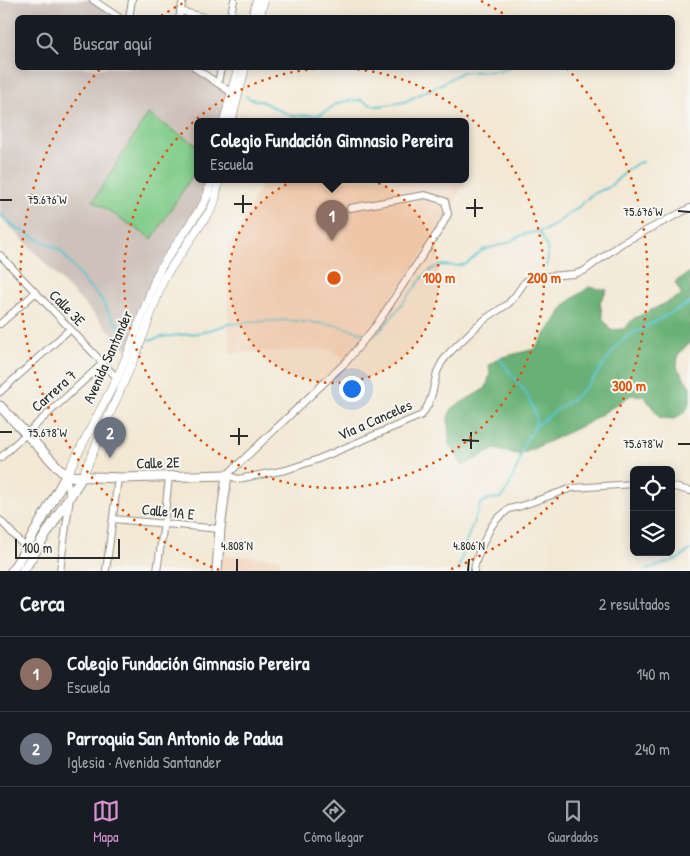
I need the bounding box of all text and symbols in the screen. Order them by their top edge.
search box [15,15,675,70]
icon: search [33,29,61,57]
text: Buscar aquí [73,30,152,56]
popup [194,118,469,183]
text: Colegio Fundación Gimnasio Pereira [210,127,453,153]
text: Escuela [210,153,253,175]
text: 75.676°W [27,191,67,208]
pin: 1 [316,200,348,241]
text: 75.676°W [623,203,663,220]
text: 100 m [423,267,455,288]
text: 200 m [527,267,561,288]
centre of rings [325,269,343,287]
street label: Calle 3E [45,285,90,331]
street label: Avenida Santander [78,307,137,407]
street label: Carrera 7 [27,365,81,417]
text: 300 m [612,375,646,396]
your location [339,376,365,402]
street label: Vía a Canceles [335,394,415,445]
pin: 2 [94,417,126,458]
text: 75.678°W [27,424,67,441]
text: 75.678°W [623,435,663,452]
street label: Calle 2E [136,451,181,474]
map controls [630,466,675,556]
button: locate [630,466,675,511]
street label: Calle 1A E [141,498,196,525]
button: layers [630,511,675,556]
scale bar [15,536,120,559]
text: 4.808°N [221,537,253,554]
text: 4.806°N [453,537,485,554]
text: 100 m [22,538,52,557]
text: Cerca [20,589,64,618]
text: 2 resultados [599,593,670,615]
text: Colegio Fundación Gimnasio Pereira [67,650,309,676]
text: 1 [33,663,39,685]
text: 140 m [636,663,670,685]
text: Escuela [67,676,110,698]
text: Parroquia San Antonio de Padua [67,725,283,751]
text: 2 [32,738,40,760]
text: 240 m [635,738,670,760]
text: Iglesia · Avenida Santander [67,751,221,773]
tab: Mapa [92,797,120,846]
tab: Cómo llegar [303,797,364,846]
tab: Guardados [548,797,598,846]

